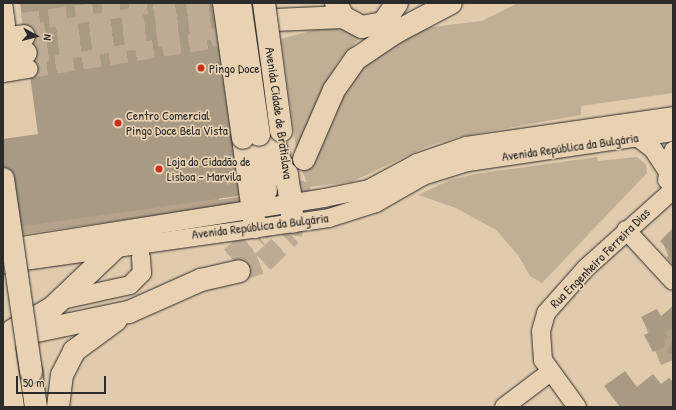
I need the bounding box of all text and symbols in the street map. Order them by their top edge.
north arrow [16,16,56,56]
text: N [41,34,55,41]
street label: Avenida Cidade de Bratislava [262,46,296,180]
place label: Pingo Doce [209,60,260,76]
marker: Pingo Doce [196,63,206,73]
place label: Centro Comercial Pingo Doce Bela Vista [126,108,228,139]
marker: Centro Comercial Pingo Doce Bela Vista [113,118,123,128]
street label: Avenida República da Bulgária [501,130,639,164]
place label: Loja do Cidadão de Lisboa - Marvila [167,154,250,185]
marker: Loja do Cidadão de Lisboa - Marvila [154,164,164,174]
street label: Rua Engenheiro Ferreira Dias [547,205,653,311]
street label: Avenida República da Bulgária [191,210,329,242]
scale bar [18,368,108,394]
text: 50 m [23,374,44,391]

